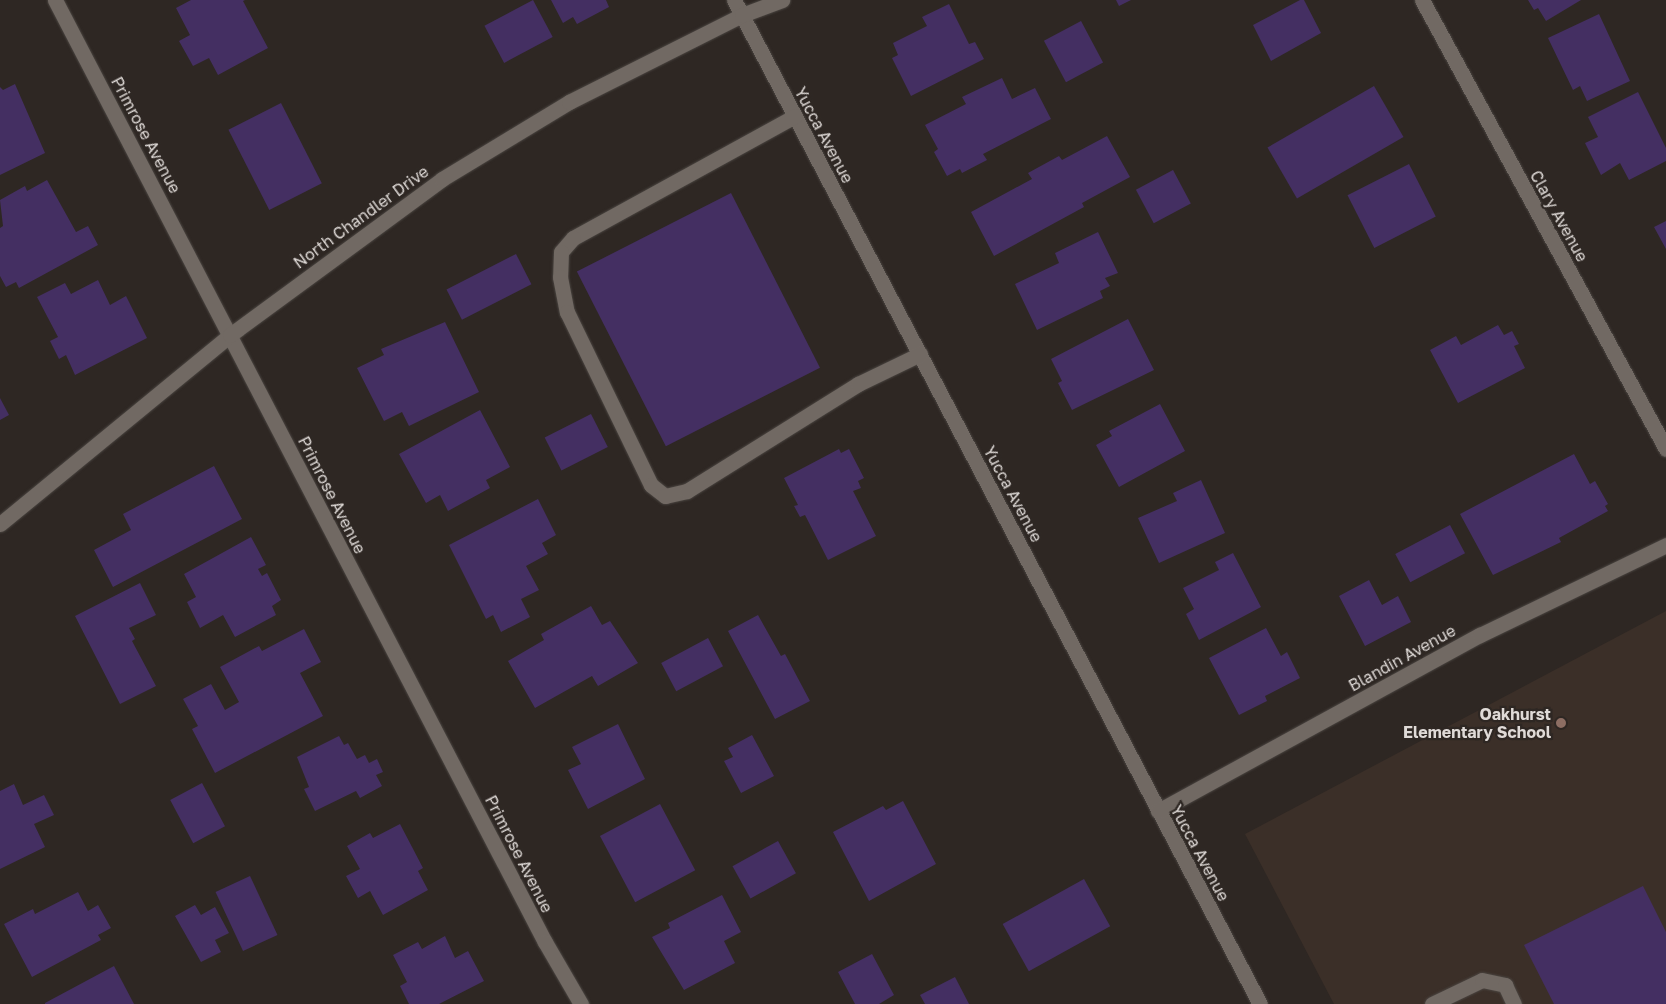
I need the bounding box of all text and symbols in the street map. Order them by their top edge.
street label: Primrose Avenue [107,74,185,196]
street label: Yucca Avenue [791,84,857,186]
street label: North Chandler Drive [290,162,432,272]
street label: Clary Avenue [1526,167,1592,265]
street label: Primrose Avenue [294,433,370,557]
street label: Yucca Avenue [980,443,1046,545]
street label: Blandin Avenue [1345,621,1459,695]
place label: Oakhurst Elementary School [1403,704,1551,742]
marker: Oakhurst Elementary School [1555,717,1567,729]
street label: Primrose Avenue [481,792,557,916]
street label: Yucca Avenue [1167,802,1233,904]

